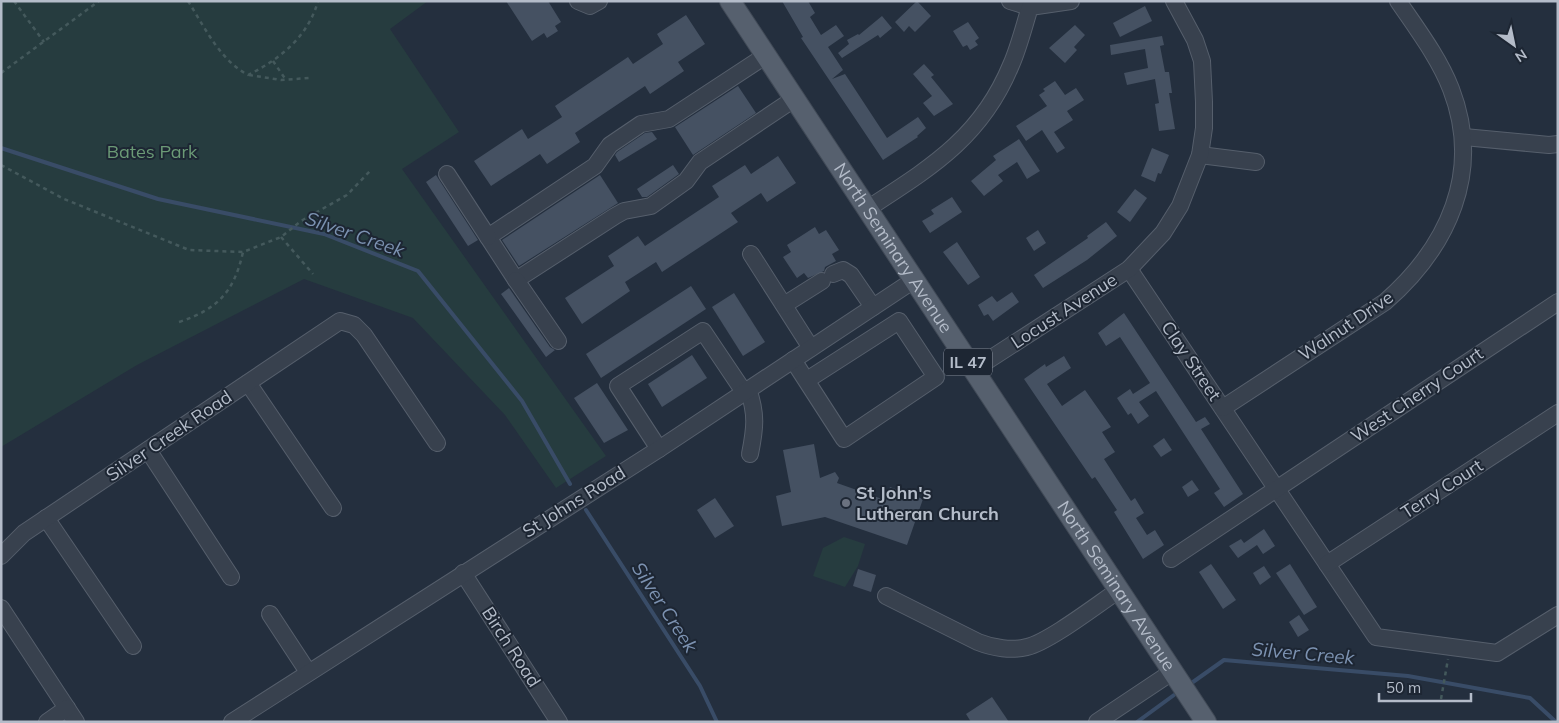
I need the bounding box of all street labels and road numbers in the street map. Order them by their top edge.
street label: North Seminary Avenue [829,158,958,337]
street label: Locust Avenue [1006,268,1121,353]
street label: Walnut Drive [1294,285,1398,366]
street label: Clay Street [1156,316,1226,405]
street label: West Cherry Court [1346,342,1487,447]
road number: IL 47 [944,348,992,376]
street label: Silver Creek Road [101,385,236,486]
street label: Terry Court [1397,454,1487,524]
street label: St Johns Road [518,461,630,542]
street label: North Seminary Avenue [1052,496,1181,675]
street label: Birch Road [477,602,546,691]

